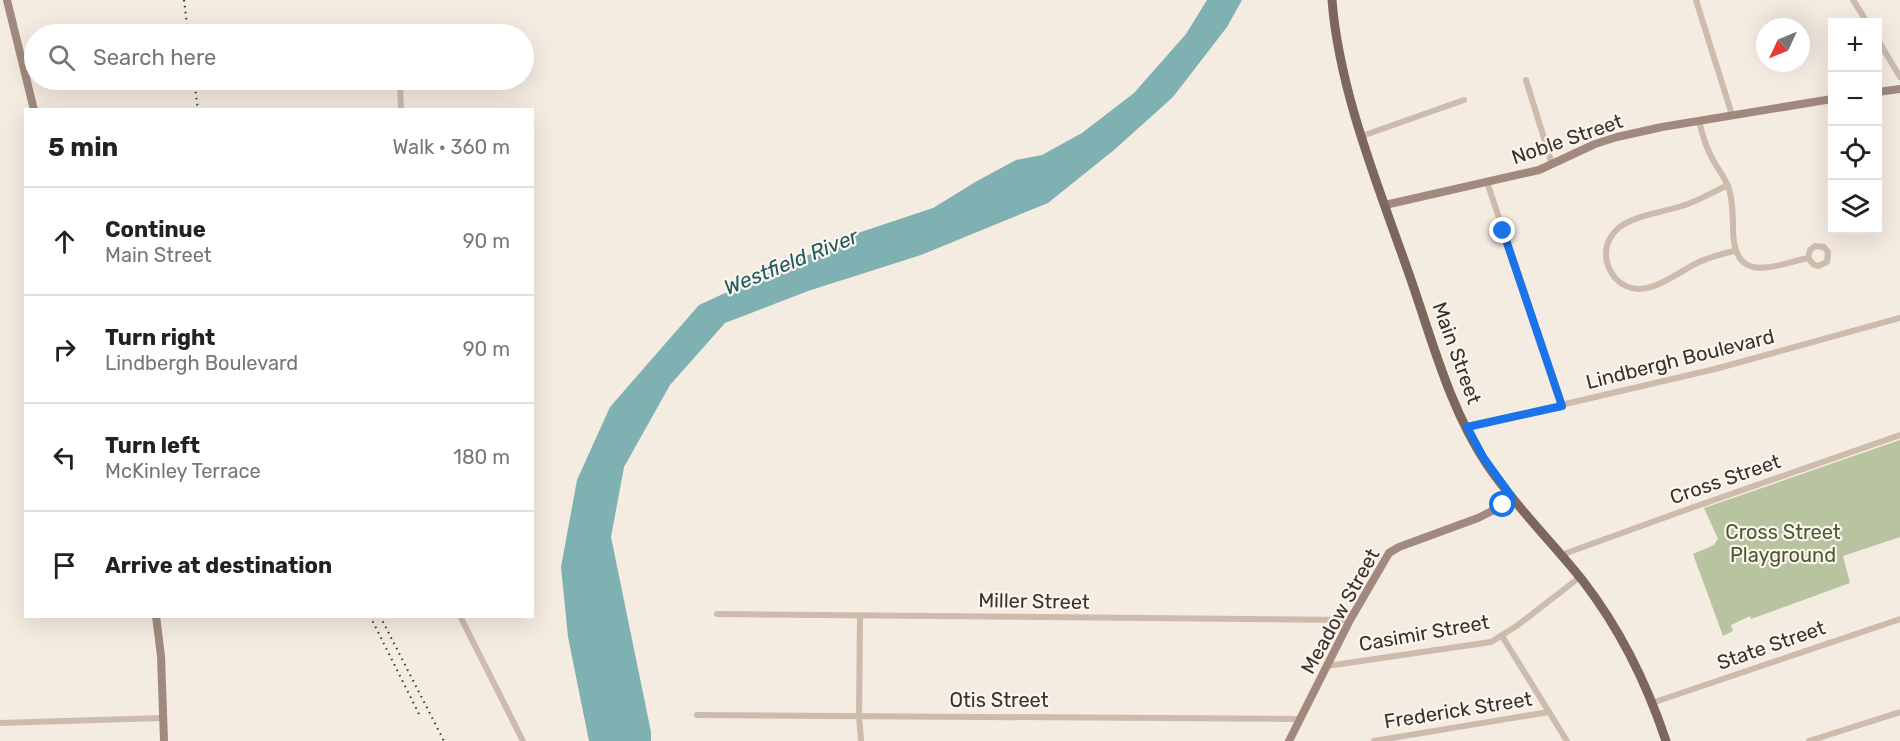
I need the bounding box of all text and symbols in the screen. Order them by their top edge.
north arrow [1756,18,1810,72]
map controls [1828,18,1882,234]
button: + [1828,18,1882,72]
search box [24,24,534,90]
icon: search [45,41,78,74]
text: Search here [93,44,216,71]
button: − [1828,72,1882,126]
street label: Noble Street [1508,109,1626,169]
button: locate [1828,126,1882,180]
text: 5 min [48,132,118,163]
text: Walk · 360 m [393,135,510,159]
button: layers [1828,180,1882,234]
text: Continue [105,216,206,243]
route end [1489,217,1515,243]
water label: Westfield River [720,223,863,300]
icon: ahead [48,225,81,258]
text: 90 m [463,229,510,253]
text: Main Street [105,243,212,267]
street label: Main Street [1427,299,1487,407]
text: Turn right [105,324,215,351]
street label: Lindbergh Boulevard [1583,324,1777,394]
icon: right [48,333,81,366]
text: 90 m [463,337,510,361]
text: Lindbergh Boulevard [105,351,298,375]
text: Turn left [105,432,200,459]
icon: left [48,441,81,474]
text: 180 m [453,445,510,469]
street label: Cross Street [1667,449,1784,509]
text: McKinley Terrace [105,459,261,483]
route start [1489,491,1515,517]
park label: Cross Street Playground [1725,520,1841,567]
street label: Meadow Street [1296,544,1384,678]
icon: arrive [48,549,81,582]
text: Arrive at destination [105,552,332,579]
street label: Miller Street [978,588,1090,614]
street label: Casimir Street [1357,610,1491,656]
street label: State Street [1714,615,1828,675]
street label: Frederick Street [1382,686,1534,734]
street label: Otis Street [949,688,1049,712]

